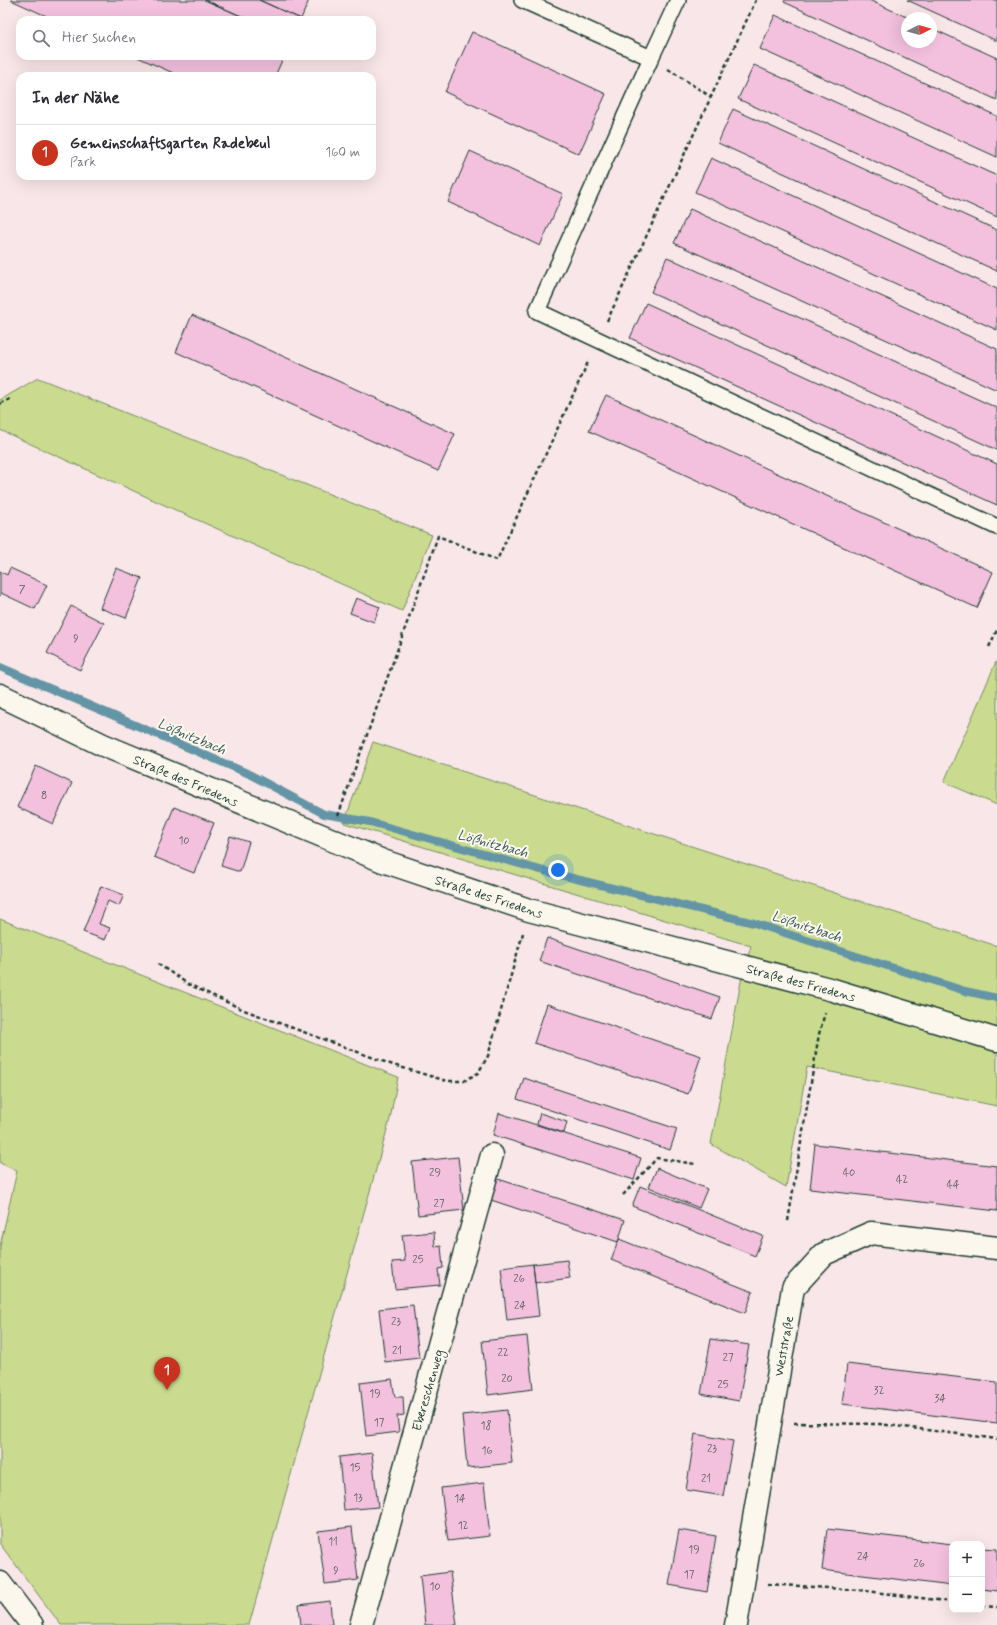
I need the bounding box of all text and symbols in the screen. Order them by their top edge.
north arrow [901,12,937,48]
search box [16,16,376,60]
icon: search [30,27,52,49]
text: Hier suchen [62,28,136,48]
text: In der Nähe [32,87,120,109]
text: Gemeinschaftsgarten Radebeul [70,134,270,154]
text: 1 [42,144,48,161]
text: 160 m [325,144,360,161]
text: Park [70,154,96,171]
house number: 7 [19,583,26,597]
house number: 9 [73,632,79,646]
water label: Lößnitzbach [155,715,229,759]
street label: Straße des Friedens [130,752,241,811]
house number: 8 [41,789,47,803]
water label: Lößnitzbach [455,826,530,862]
house number: 10 [178,834,190,848]
your location [548,860,568,880]
street label: Straße des Friedens [432,872,545,923]
water label: Lößnitzbach [770,907,844,947]
street label: Straße des Friedens [744,961,857,1006]
house number: 29 [429,1166,441,1180]
house number: 40 [843,1166,855,1180]
house number: 42 [896,1173,908,1187]
house number: 44 [946,1178,960,1192]
house number: 27 [434,1197,445,1211]
house number: 25 [412,1253,424,1267]
house number: 26 [513,1272,525,1286]
house number: 24 [514,1299,526,1313]
house number: 23 [391,1315,401,1329]
street label: Weststraße [771,1315,798,1378]
house number: 21 [392,1344,402,1358]
house number: 22 [497,1346,509,1360]
street label: Ebereschenweg [409,1347,449,1434]
house number: 27 [723,1351,734,1365]
pin: 1 [154,1357,180,1390]
house number: 20 [501,1372,513,1386]
house number: 25 [717,1378,729,1392]
house number: 32 [874,1384,885,1398]
house number: 19 [369,1387,381,1401]
house number: 34 [934,1392,946,1406]
house number: 17 [374,1416,385,1430]
house number: 18 [481,1419,491,1433]
house number: 23 [707,1442,717,1456]
house number: 16 [482,1444,493,1458]
house number: 15 [350,1461,361,1475]
house number: 21 [701,1472,711,1486]
house number: 13 [353,1491,363,1505]
house number: 14 [454,1492,466,1506]
house number: 12 [458,1519,469,1533]
house number: 11 [328,1535,338,1549]
map controls [949,1541,985,1613]
button: + [949,1541,985,1577]
house number: 19 [688,1543,700,1557]
house number: 24 [857,1550,869,1564]
house number: 26 [913,1557,925,1571]
house number: 9 [333,1564,339,1578]
house number: 17 [684,1568,695,1582]
button: − [949,1577,985,1613]
house number: 10 [429,1580,441,1594]

